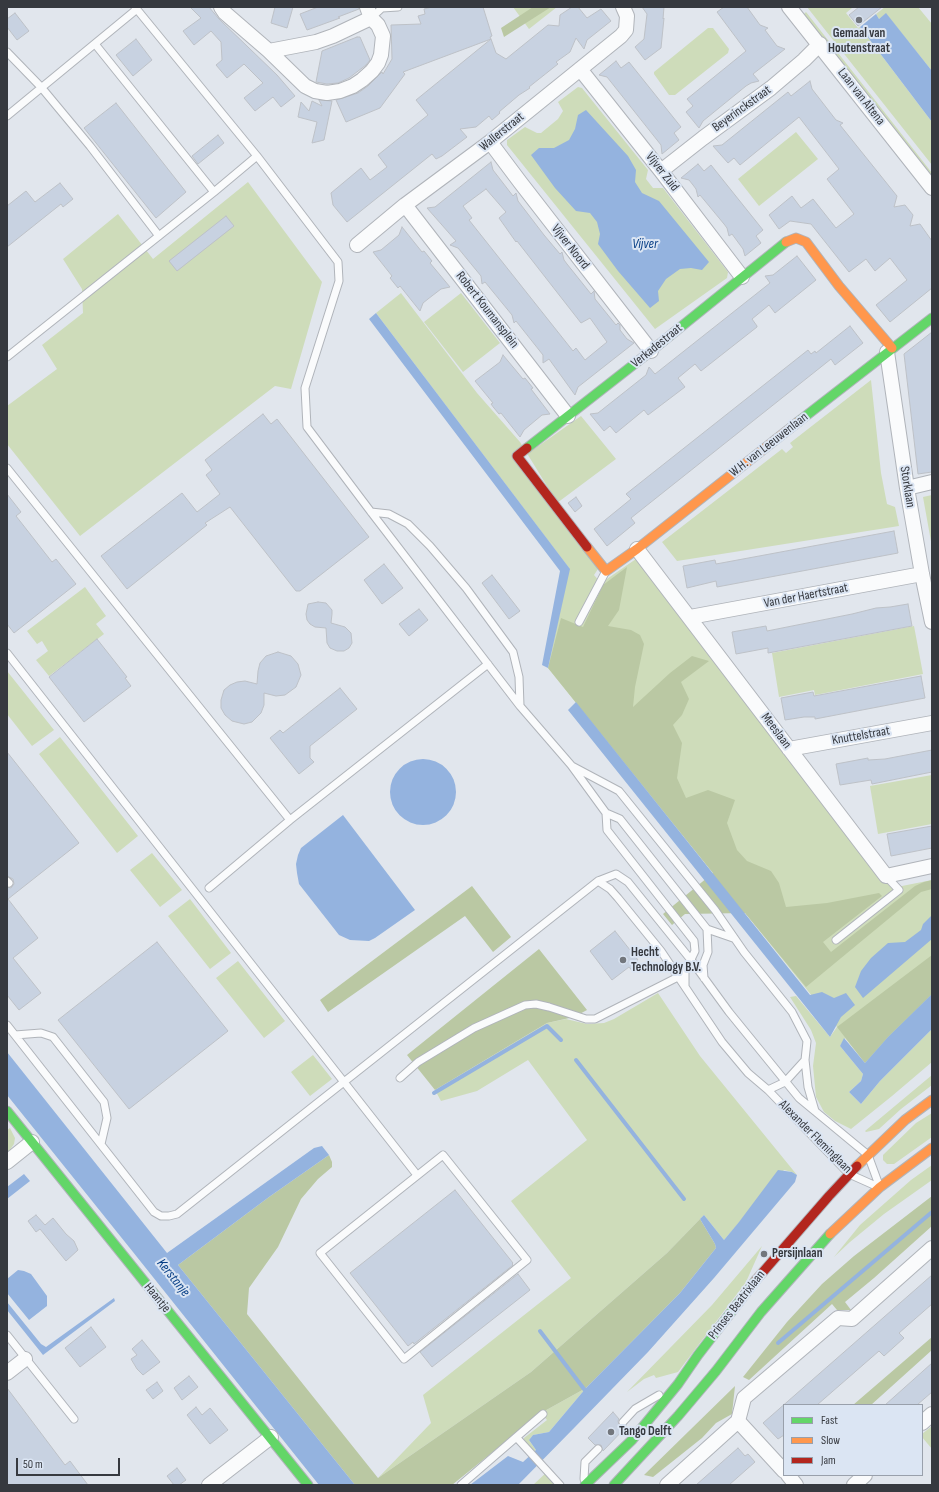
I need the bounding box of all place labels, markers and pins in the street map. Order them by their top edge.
marker: Gemaal van Houtenstraat [854,15,864,25]
place label: Gemaal van Houtenstraat [828,26,890,57]
place label: Hecht Technology B.V. [631,945,701,976]
marker: Hecht Technology B.V. [618,955,628,965]
place label: Persijnlaan [772,1246,822,1262]
marker: Persijnlaan [759,1249,769,1259]
place label: Tango Delft [619,1424,671,1440]
marker: Tango Delft [606,1427,616,1437]

